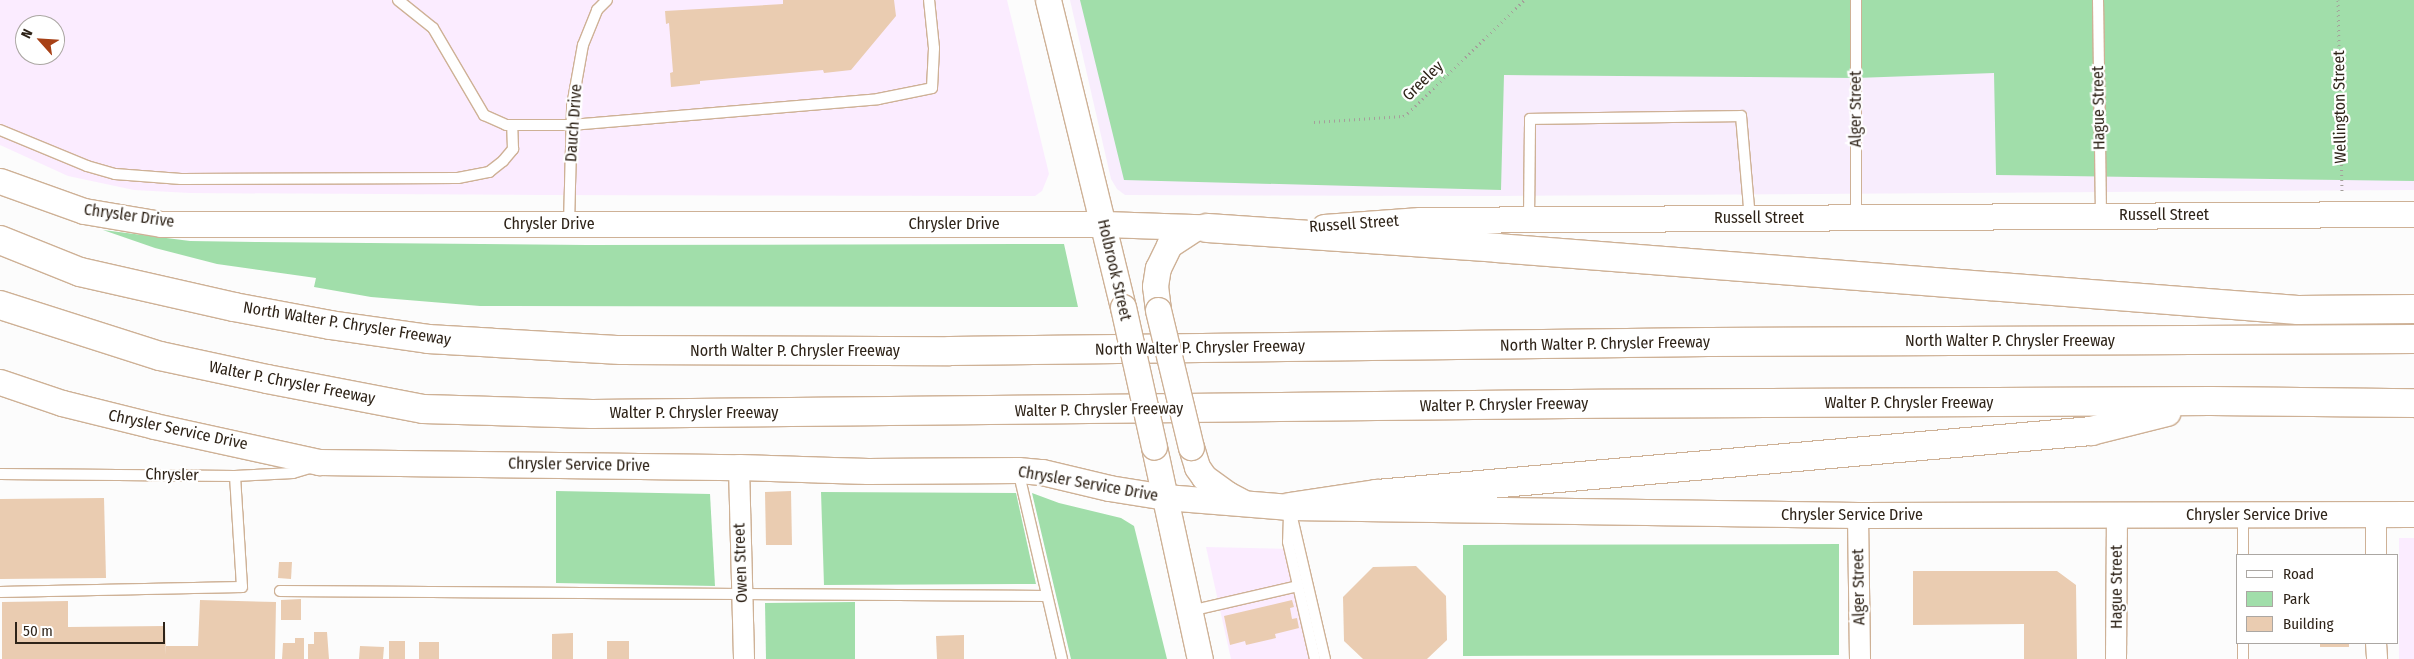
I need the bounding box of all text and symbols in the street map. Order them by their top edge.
north arrow [15,15,65,65]
text: N [17,26,36,41]
street label: Wellington Street [2329,50,2351,164]
street label: Greeley [1399,57,1447,105]
street label: Hague Street [2089,66,2109,150]
street label: Alger Street [1846,71,1866,147]
street label: Dauch Drive [562,83,586,163]
street label: Chrysler Drive [83,200,175,232]
street label: Russell Street [2119,205,2209,225]
street label: Russell Street [1714,208,1804,228]
street label: Russell Street [1308,211,1400,237]
street label: Chrysler Drive [503,214,595,234]
street label: Chrysler Drive [908,214,1000,234]
street label: Holbrook Street [1093,217,1135,323]
street label: North Walter P. Chrysler Freeway [242,298,452,350]
street label: North Walter P. Chrysler Freeway [1905,331,2115,351]
street label: North Walter P. Chrysler Freeway [1500,333,1710,355]
street label: North Walter P. Chrysler Freeway [1095,337,1305,359]
street label: North Walter P. Chrysler Freeway [690,341,900,361]
street label: Walter P. Chrysler Freeway [207,357,377,409]
street label: Walter P. Chrysler Freeway [1825,393,1993,413]
street label: Walter P. Chrysler Freeway [1419,394,1589,416]
street label: Walter P. Chrysler Freeway [1014,399,1184,421]
street label: Walter P. Chrysler Freeway [610,403,778,423]
street label: Chrysler Service Drive [107,406,249,454]
street label: Chrysler Service Drive [508,454,650,476]
street label: Chrysler Service Drive [1016,462,1160,506]
street label: Chrysler [145,465,199,485]
street label: Chrysler Service Drive [1781,505,1923,525]
street label: Chrysler Service Drive [2186,505,2328,525]
street label: Owen Street [730,523,752,603]
street label: Hague Street [2107,545,2127,629]
street label: Alger Street [1849,549,1869,625]
legend [2236,554,2399,644]
text: Road [2283,565,2314,583]
text: Park [2283,590,2310,608]
scale bar [18,612,168,644]
text: Building [2283,615,2334,633]
text: 50 m [23,622,53,640]

